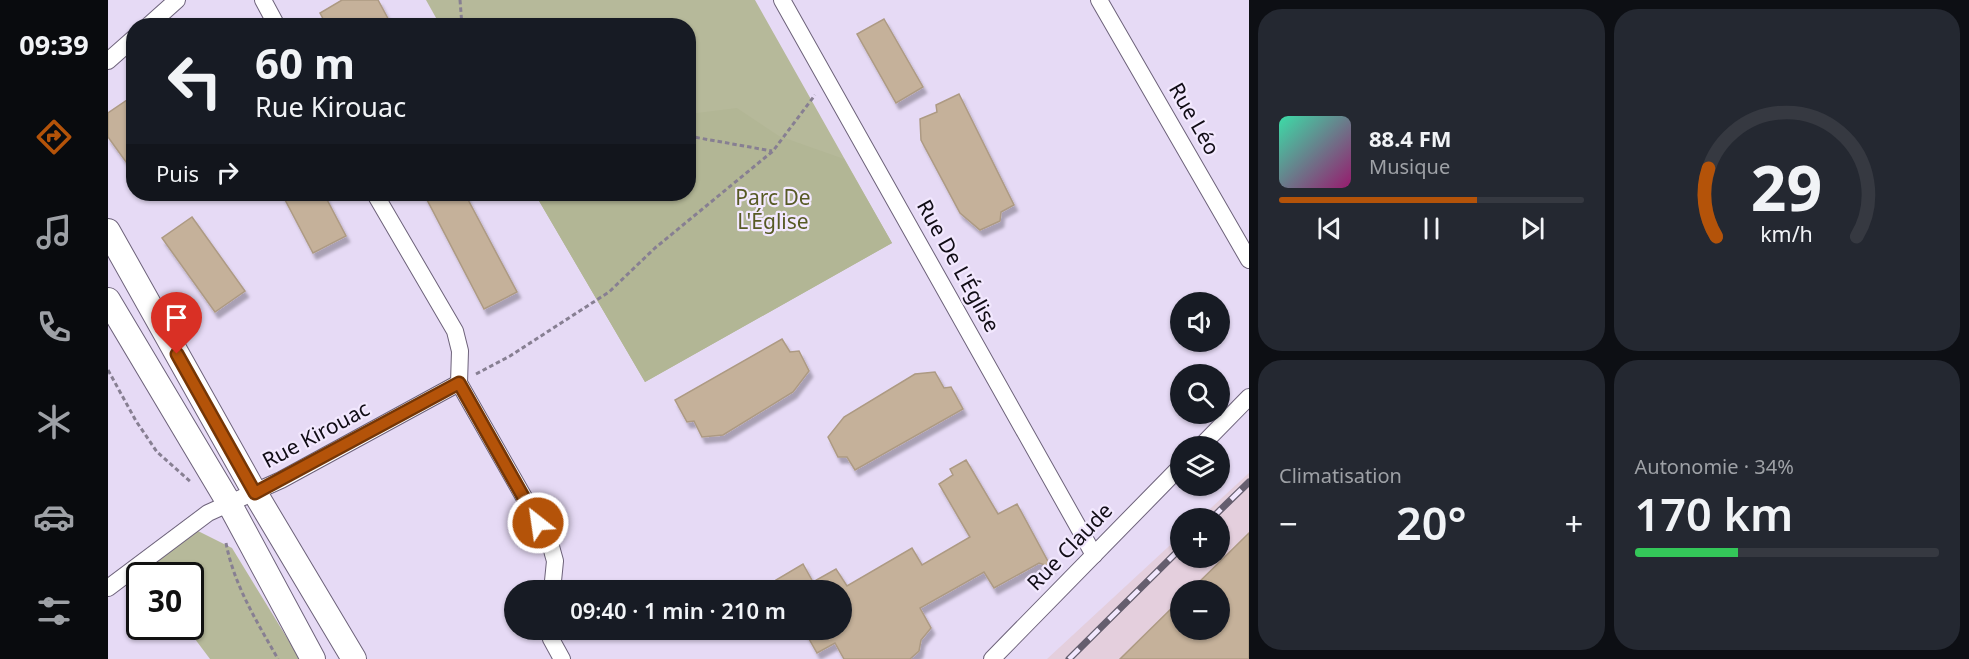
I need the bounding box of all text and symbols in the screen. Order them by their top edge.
text: 09:39 [19,26,89,63]
text: 60 m [255,34,355,91]
icon: left [156,42,234,120]
street label: Rue Léo [1163,77,1227,160]
text: Rue Kirouac [255,88,406,125]
icon: directions [33,116,75,158]
text: 88.4 FM [1369,123,1451,153]
text: 29 [1751,144,1822,229]
text: Musique [1369,153,1450,180]
icon: right [211,156,244,189]
text: Puis [156,158,199,188]
park label: Parc De L'Église [735,183,811,235]
street label: Rue De L'Église [911,194,1007,337]
icon: music [33,211,75,253]
icon: previous [1313,212,1346,245]
icon: pause [1415,212,1448,245]
icon: next [1516,212,1549,245]
text: km/h [1760,220,1813,249]
pin [151,292,202,354]
map controls [1170,292,1230,640]
button: sound [1170,292,1230,352]
icon: arrive [160,301,193,334]
icon: phone [33,306,75,348]
button: search [1170,364,1230,424]
street label: Rue Kirouac [257,394,374,474]
icon: climate [33,401,75,443]
button: layers [1170,436,1230,496]
text: Autonomie · 34% [1635,453,1794,480]
text: Climatisation [1279,462,1402,489]
text: 170 km [1635,483,1793,544]
position arrow [506,491,570,555]
text: 20° [1396,492,1467,553]
icon: car [33,496,75,538]
street label: Rue Claude [1020,496,1118,596]
text: − [1279,501,1298,546]
text: + [1565,501,1584,546]
button: + [1170,508,1230,568]
speed limit sign: 30 [126,562,204,640]
button: − [1170,580,1230,640]
icon: filters [33,590,75,632]
text: 09:40 · 1 min · 210 m [570,595,786,625]

